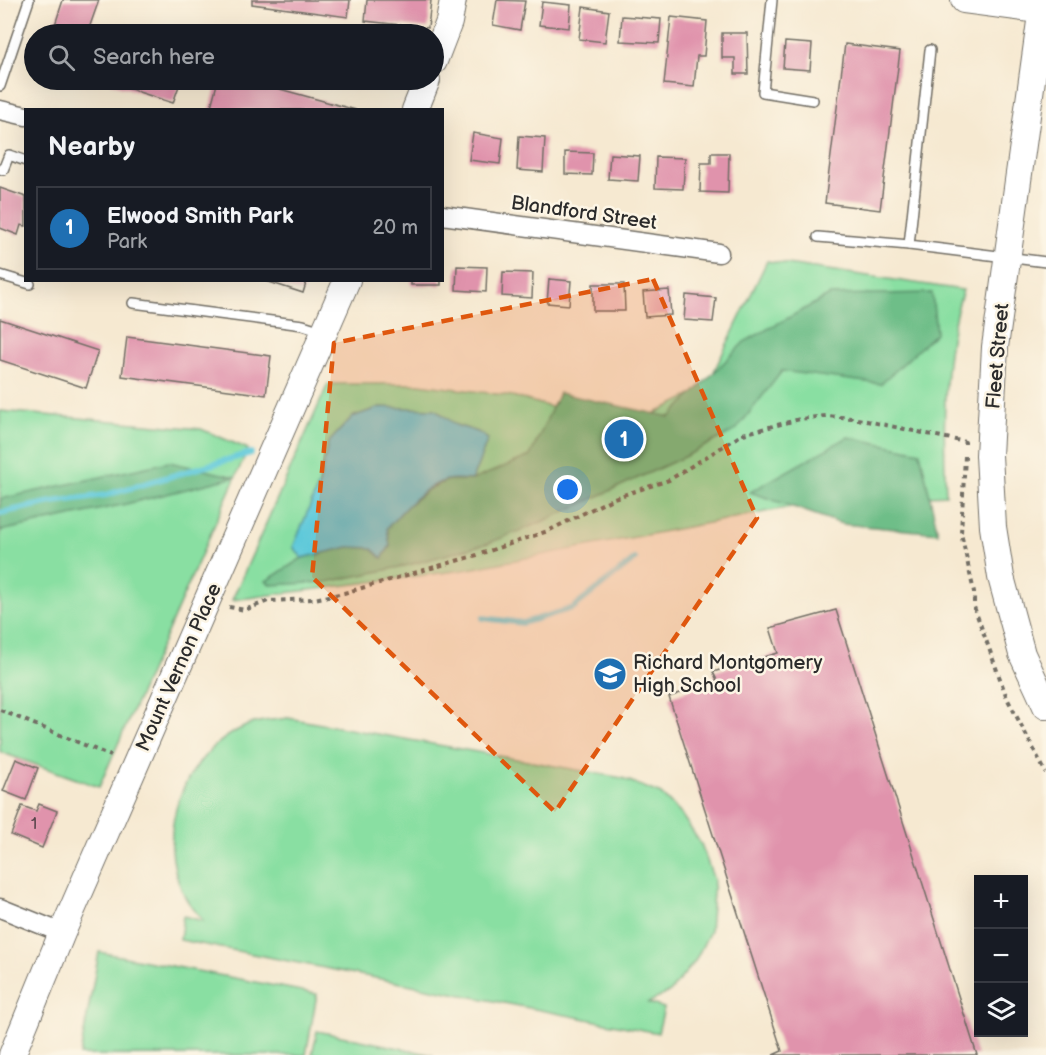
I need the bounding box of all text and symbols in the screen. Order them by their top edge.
search box [24,24,444,90]
icon: search [45,41,78,74]
text: Search here [93,44,215,71]
text: Nearby [48,132,135,163]
street label: Blandford Street [509,191,658,235]
text: Elwood Smith Park [107,203,293,230]
text: 1 [65,216,74,240]
text: 20 m [373,216,418,240]
text: Park [107,230,147,254]
street label: Fleet Street [981,302,1015,410]
pin: 1 [604,416,644,462]
your location [553,475,582,504]
street label: Mount Vernon Place [131,579,227,755]
place label: Richard Montgomery High School [633,651,823,698]
school or university icon: Richard Montgomery High School [592,656,628,692]
house number: 1 [31,815,37,834]
map controls [974,875,1028,1037]
button: + [974,875,1028,929]
button: − [974,929,1028,983]
button: layers [974,983,1028,1037]

